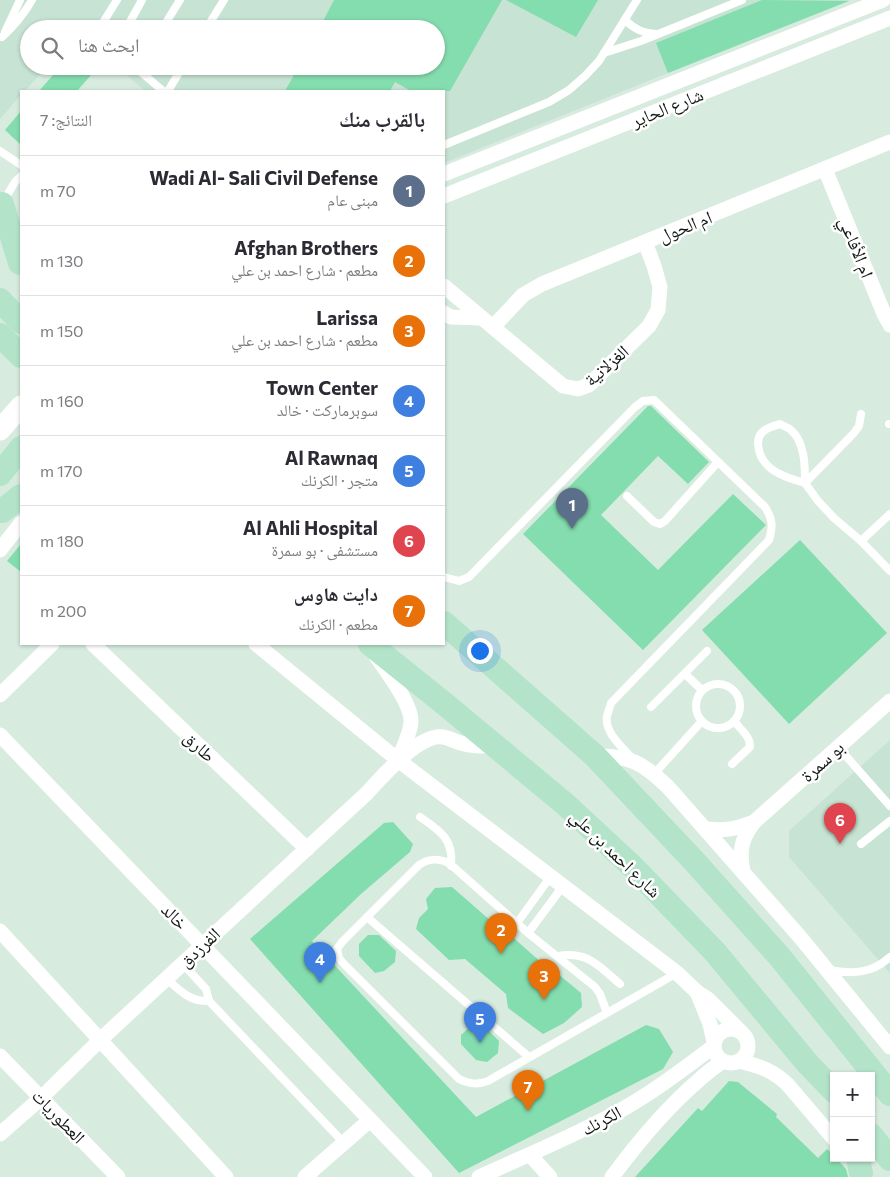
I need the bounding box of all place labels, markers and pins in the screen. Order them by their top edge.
pin: 1 [556,488,588,529]
pin: 6 [824,803,856,844]
pin: 2 [485,913,517,954]
pin: 4 [304,942,336,983]
pin: 3 [528,959,560,1000]
pin: 5 [464,1002,496,1043]
pin: 7 [512,1070,544,1111]

